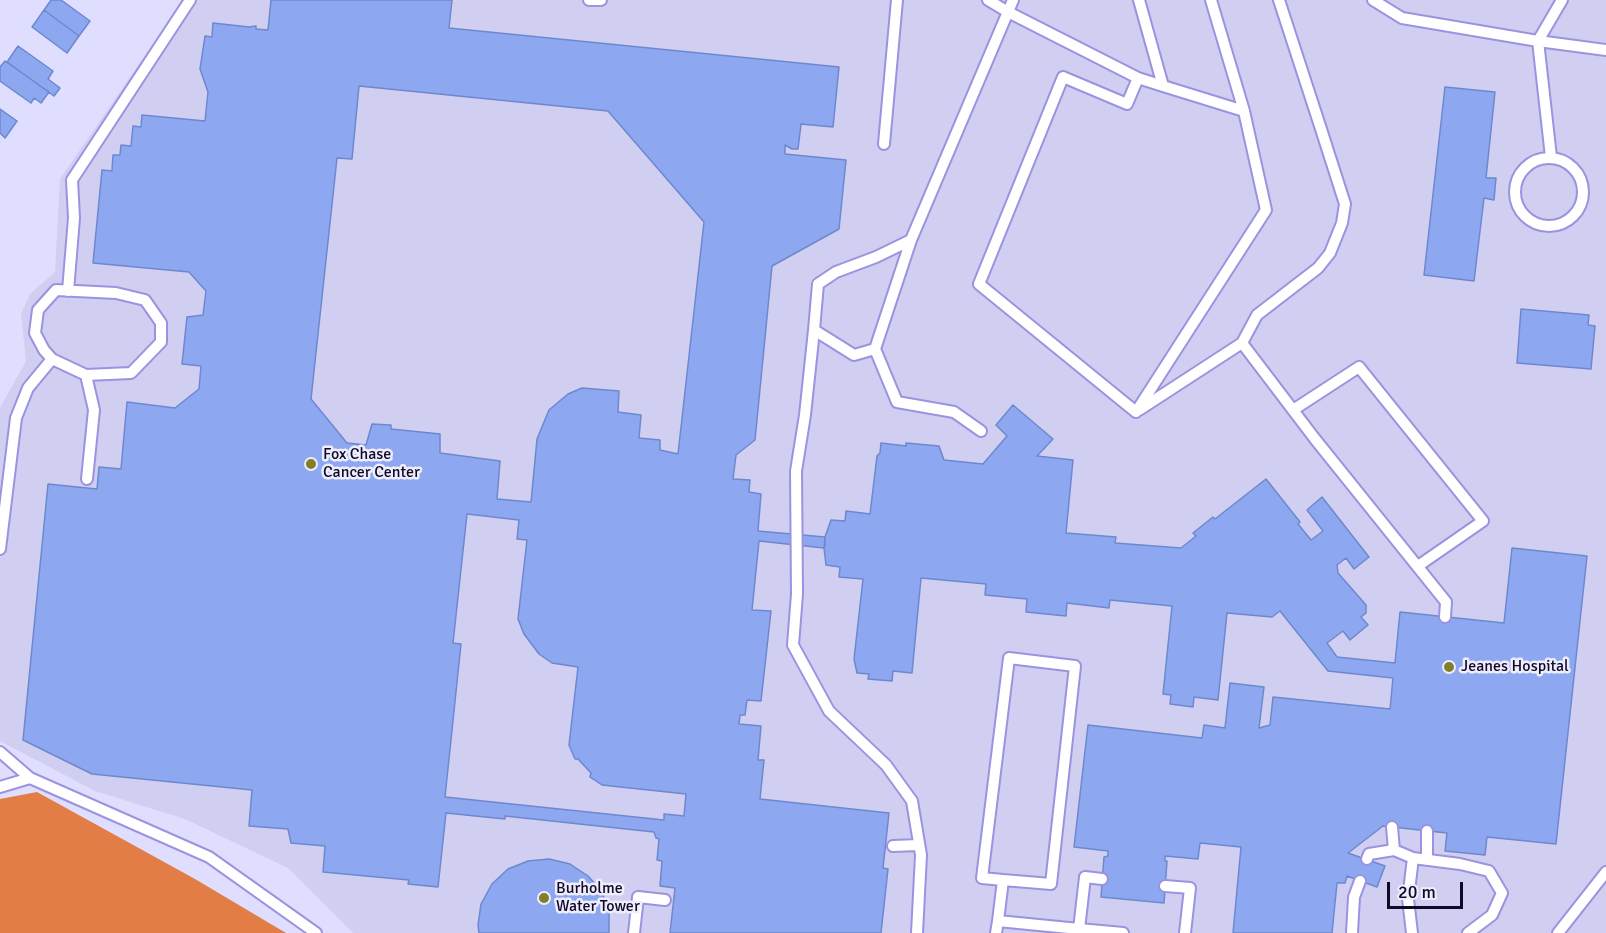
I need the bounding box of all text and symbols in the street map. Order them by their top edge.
place label: Fox Chase Cancer Center [323,445,420,483]
marker: Fox Chase Cancer Center [304,457,318,471]
place label: Jeanes Hospital [1461,657,1569,677]
marker: Jeanes Hospital [1442,660,1456,674]
scale bar [1390,870,1466,908]
place label: Burholme Water Tower [556,879,640,917]
text: 20 m [1398,881,1436,903]
marker: Burholme Water Tower [537,891,551,905]

